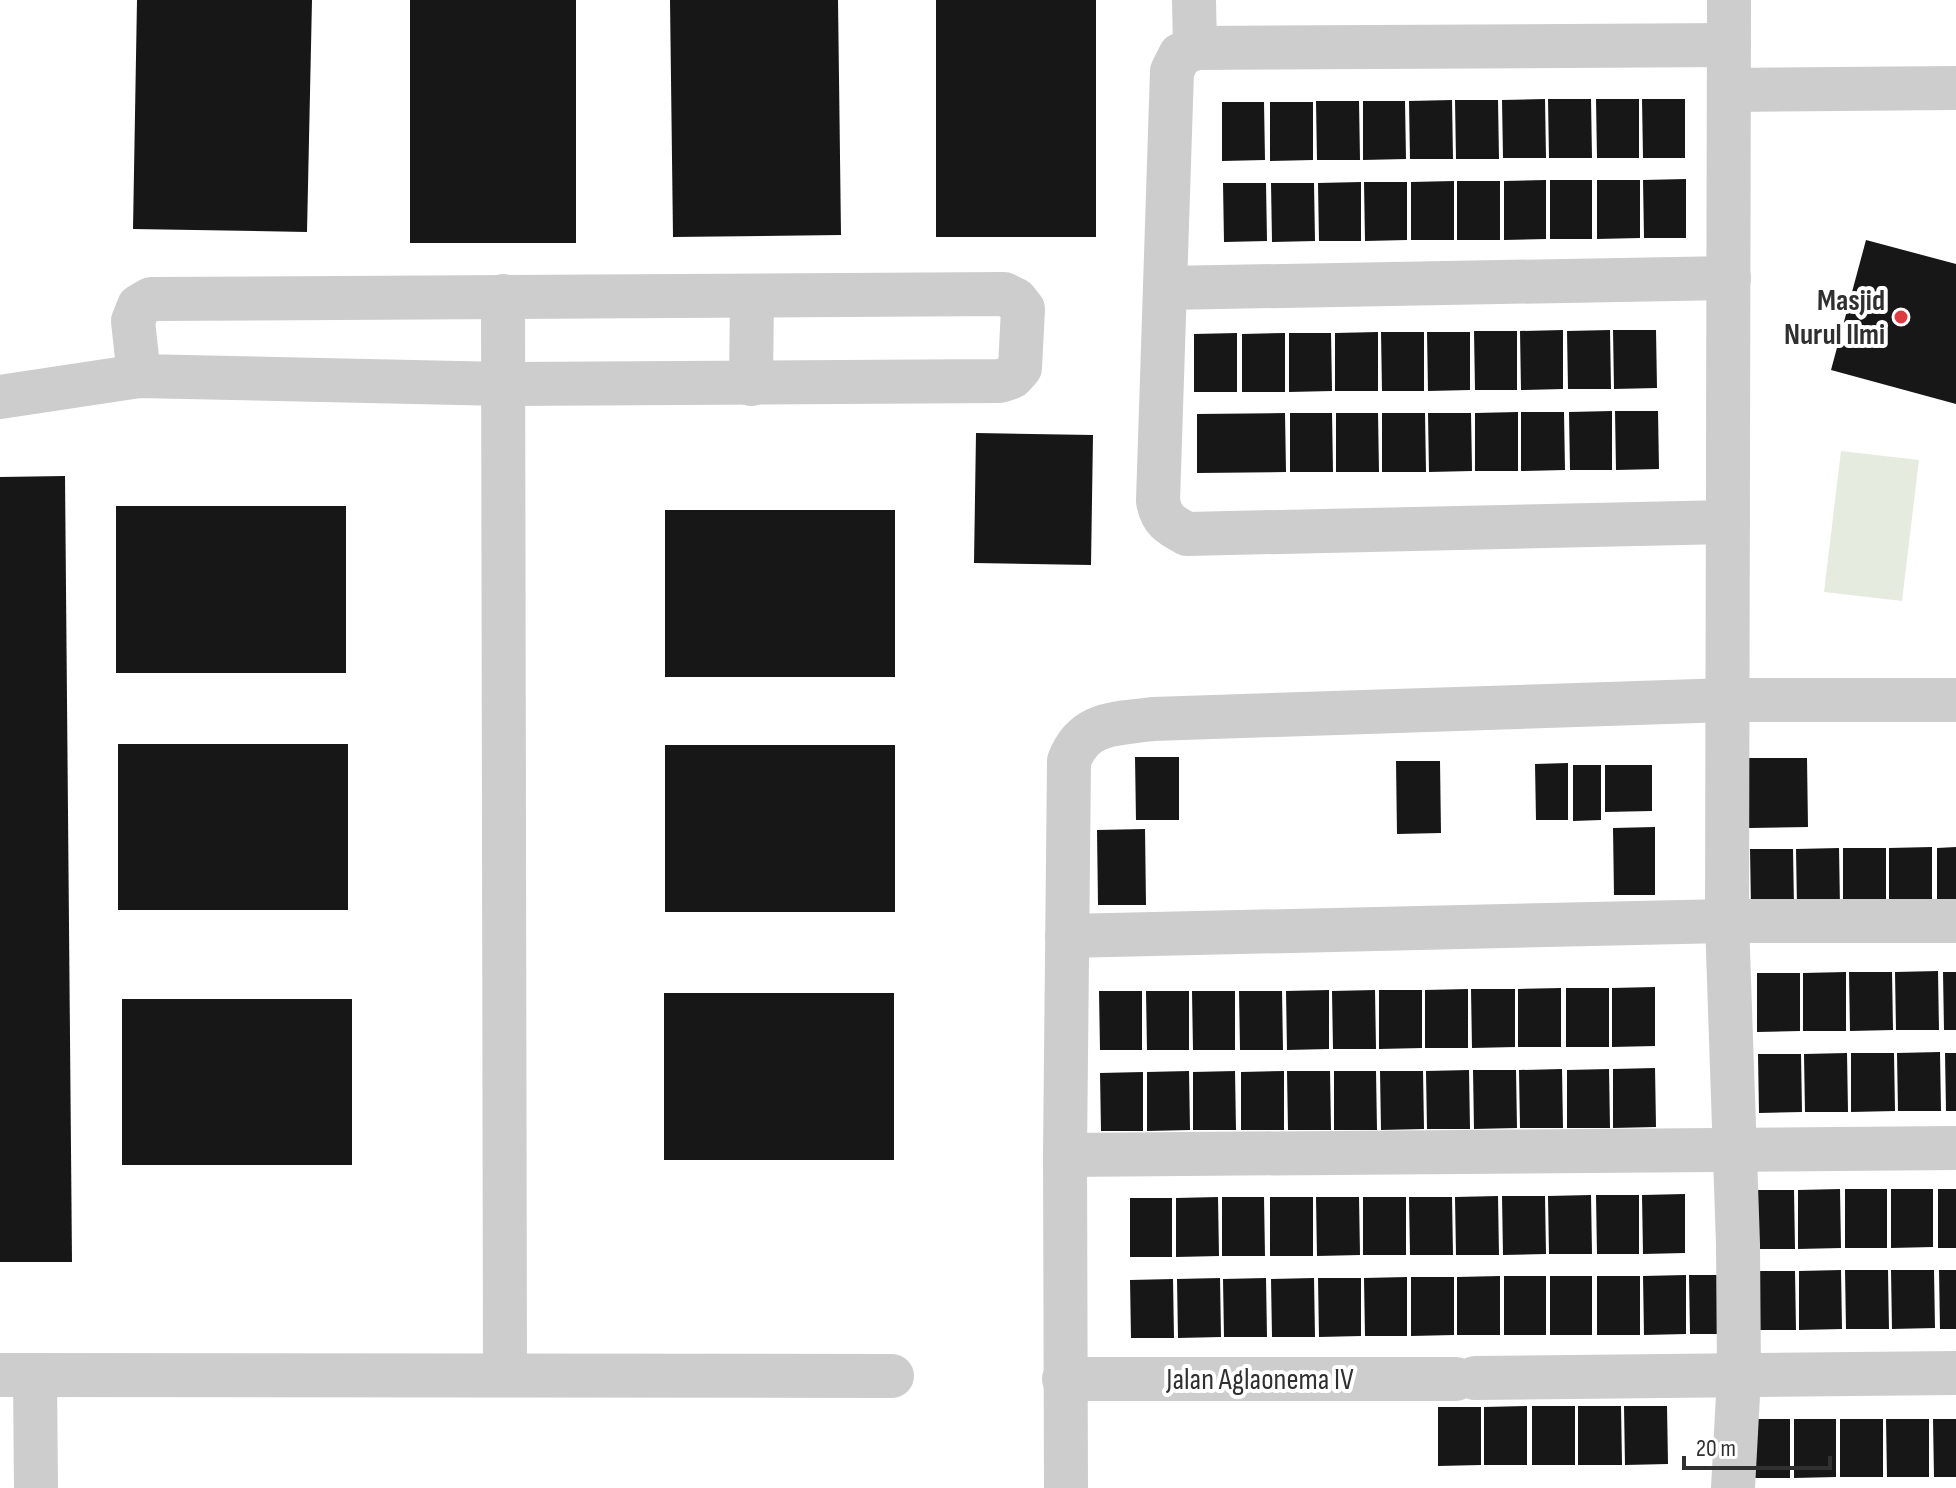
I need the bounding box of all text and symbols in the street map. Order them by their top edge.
place label: Masjid Nurul Ilmi [1784,283,1885,353]
marker: Masjid Nurul Ilmi [1892,308,1910,326]
street label: Jalan Aglaonema IV [1165,1362,1354,1398]
scale bar [1684,1420,1830,1470]
text: 20 m [1696,1434,1736,1463]

